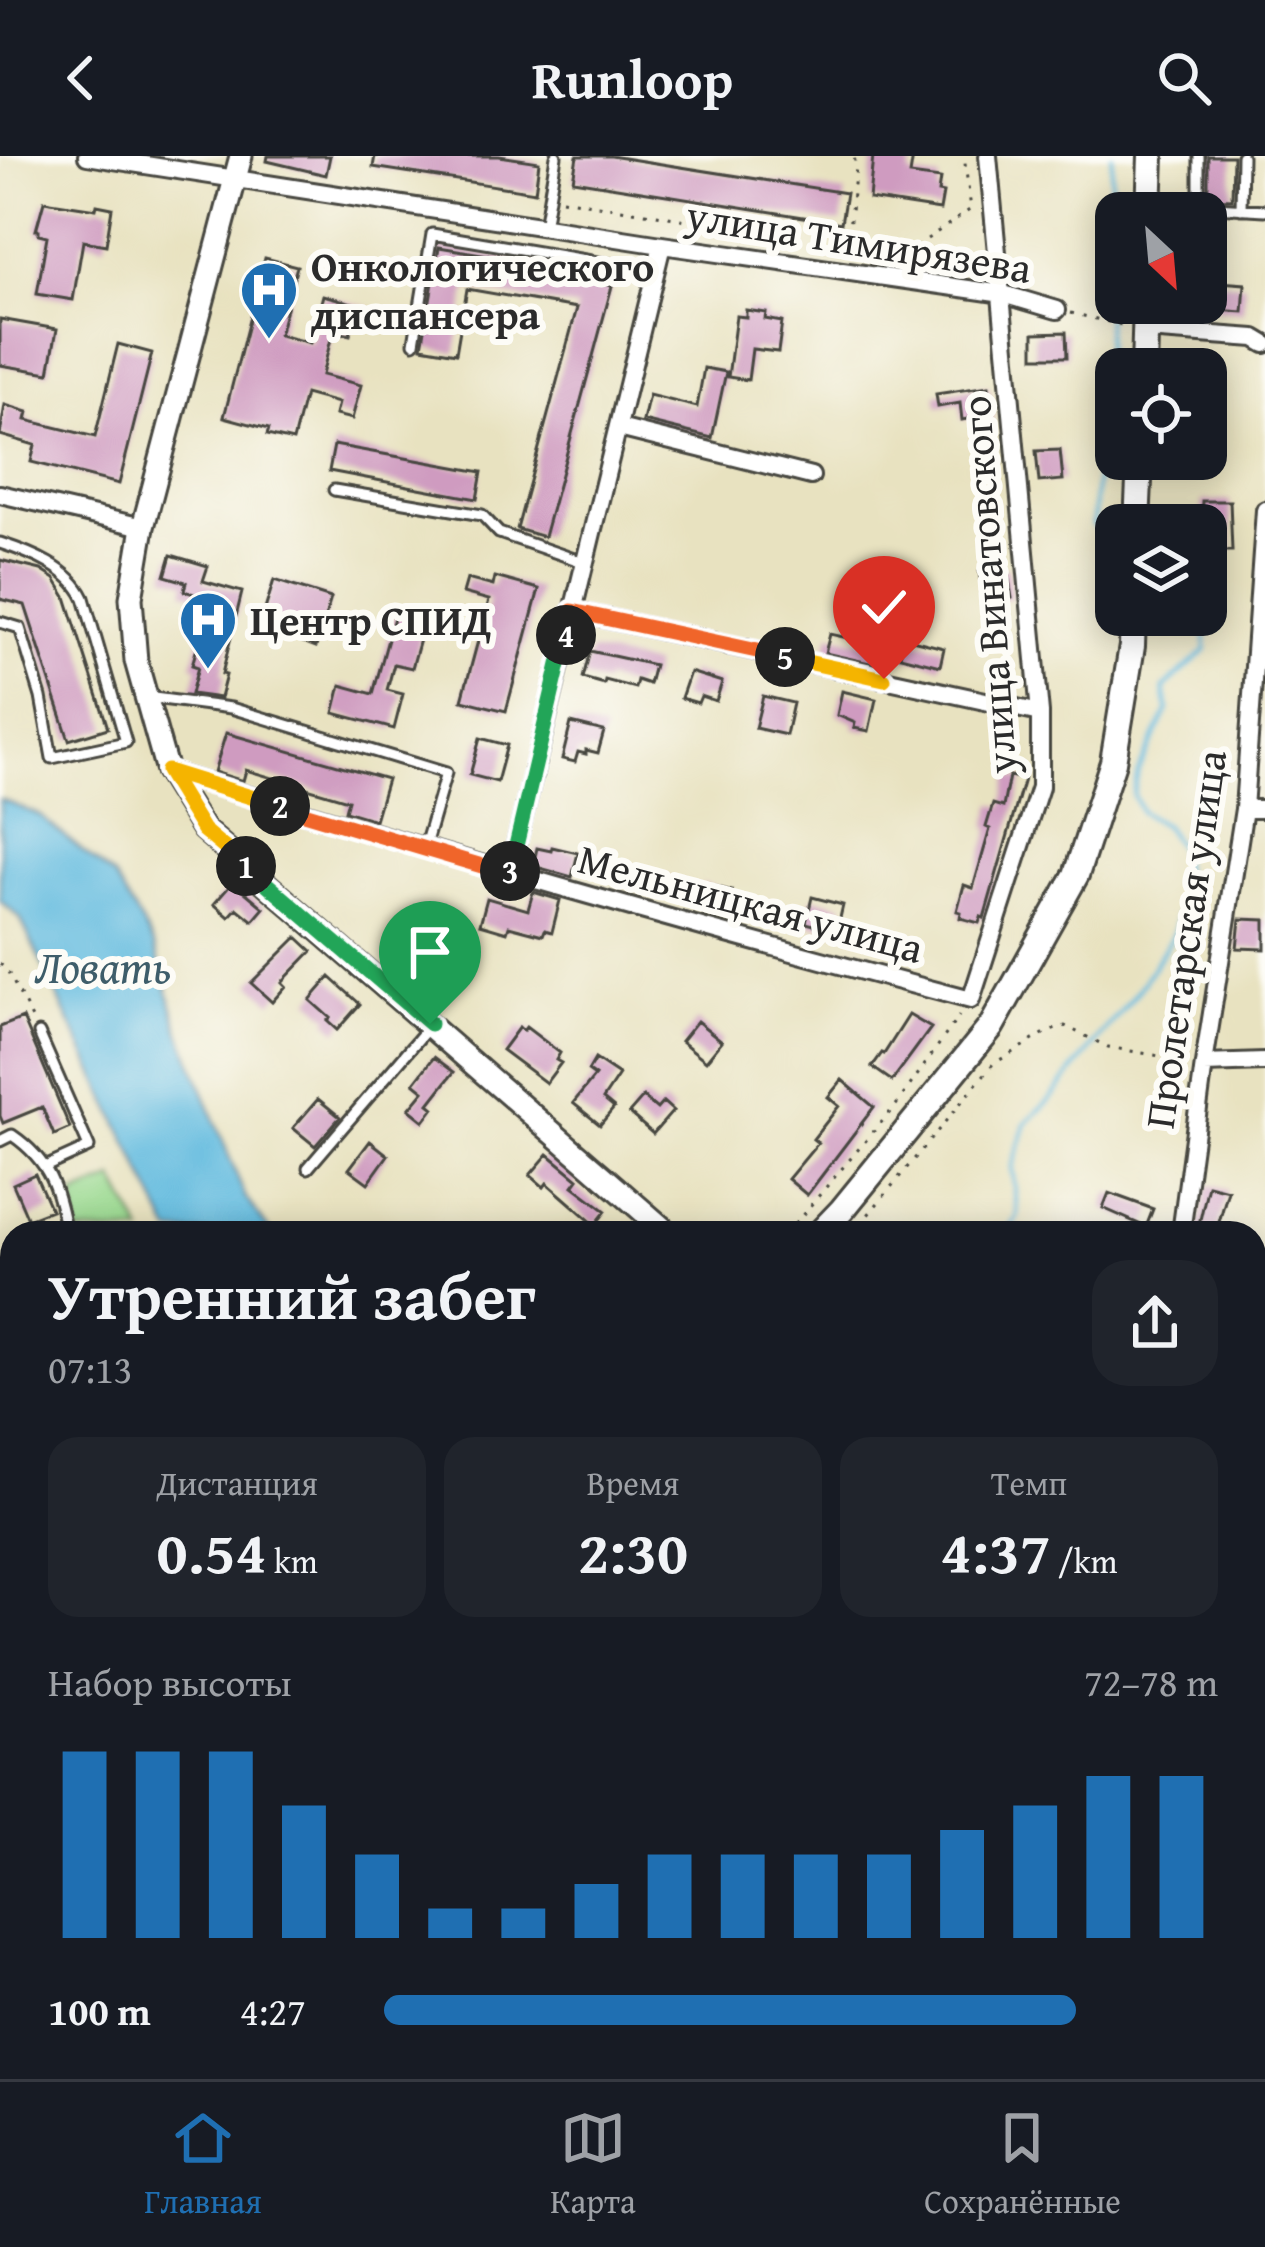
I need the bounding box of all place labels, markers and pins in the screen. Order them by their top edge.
place label: Онкологического диспансера [311,235,654,344]
hospital icon: Онкологического диспансера [238,259,300,341]
pin [833,556,935,679]
hospital icon: Центр СПИД [177,589,239,671]
place label: Центр СПИД [250,589,492,650]
pin: 4 [536,605,596,665]
pin: 5 [755,627,815,687]
pin: 2 [250,776,310,836]
pin: 1 [216,836,276,896]
pin: 3 [480,841,540,901]
pin [379,901,481,1024]

